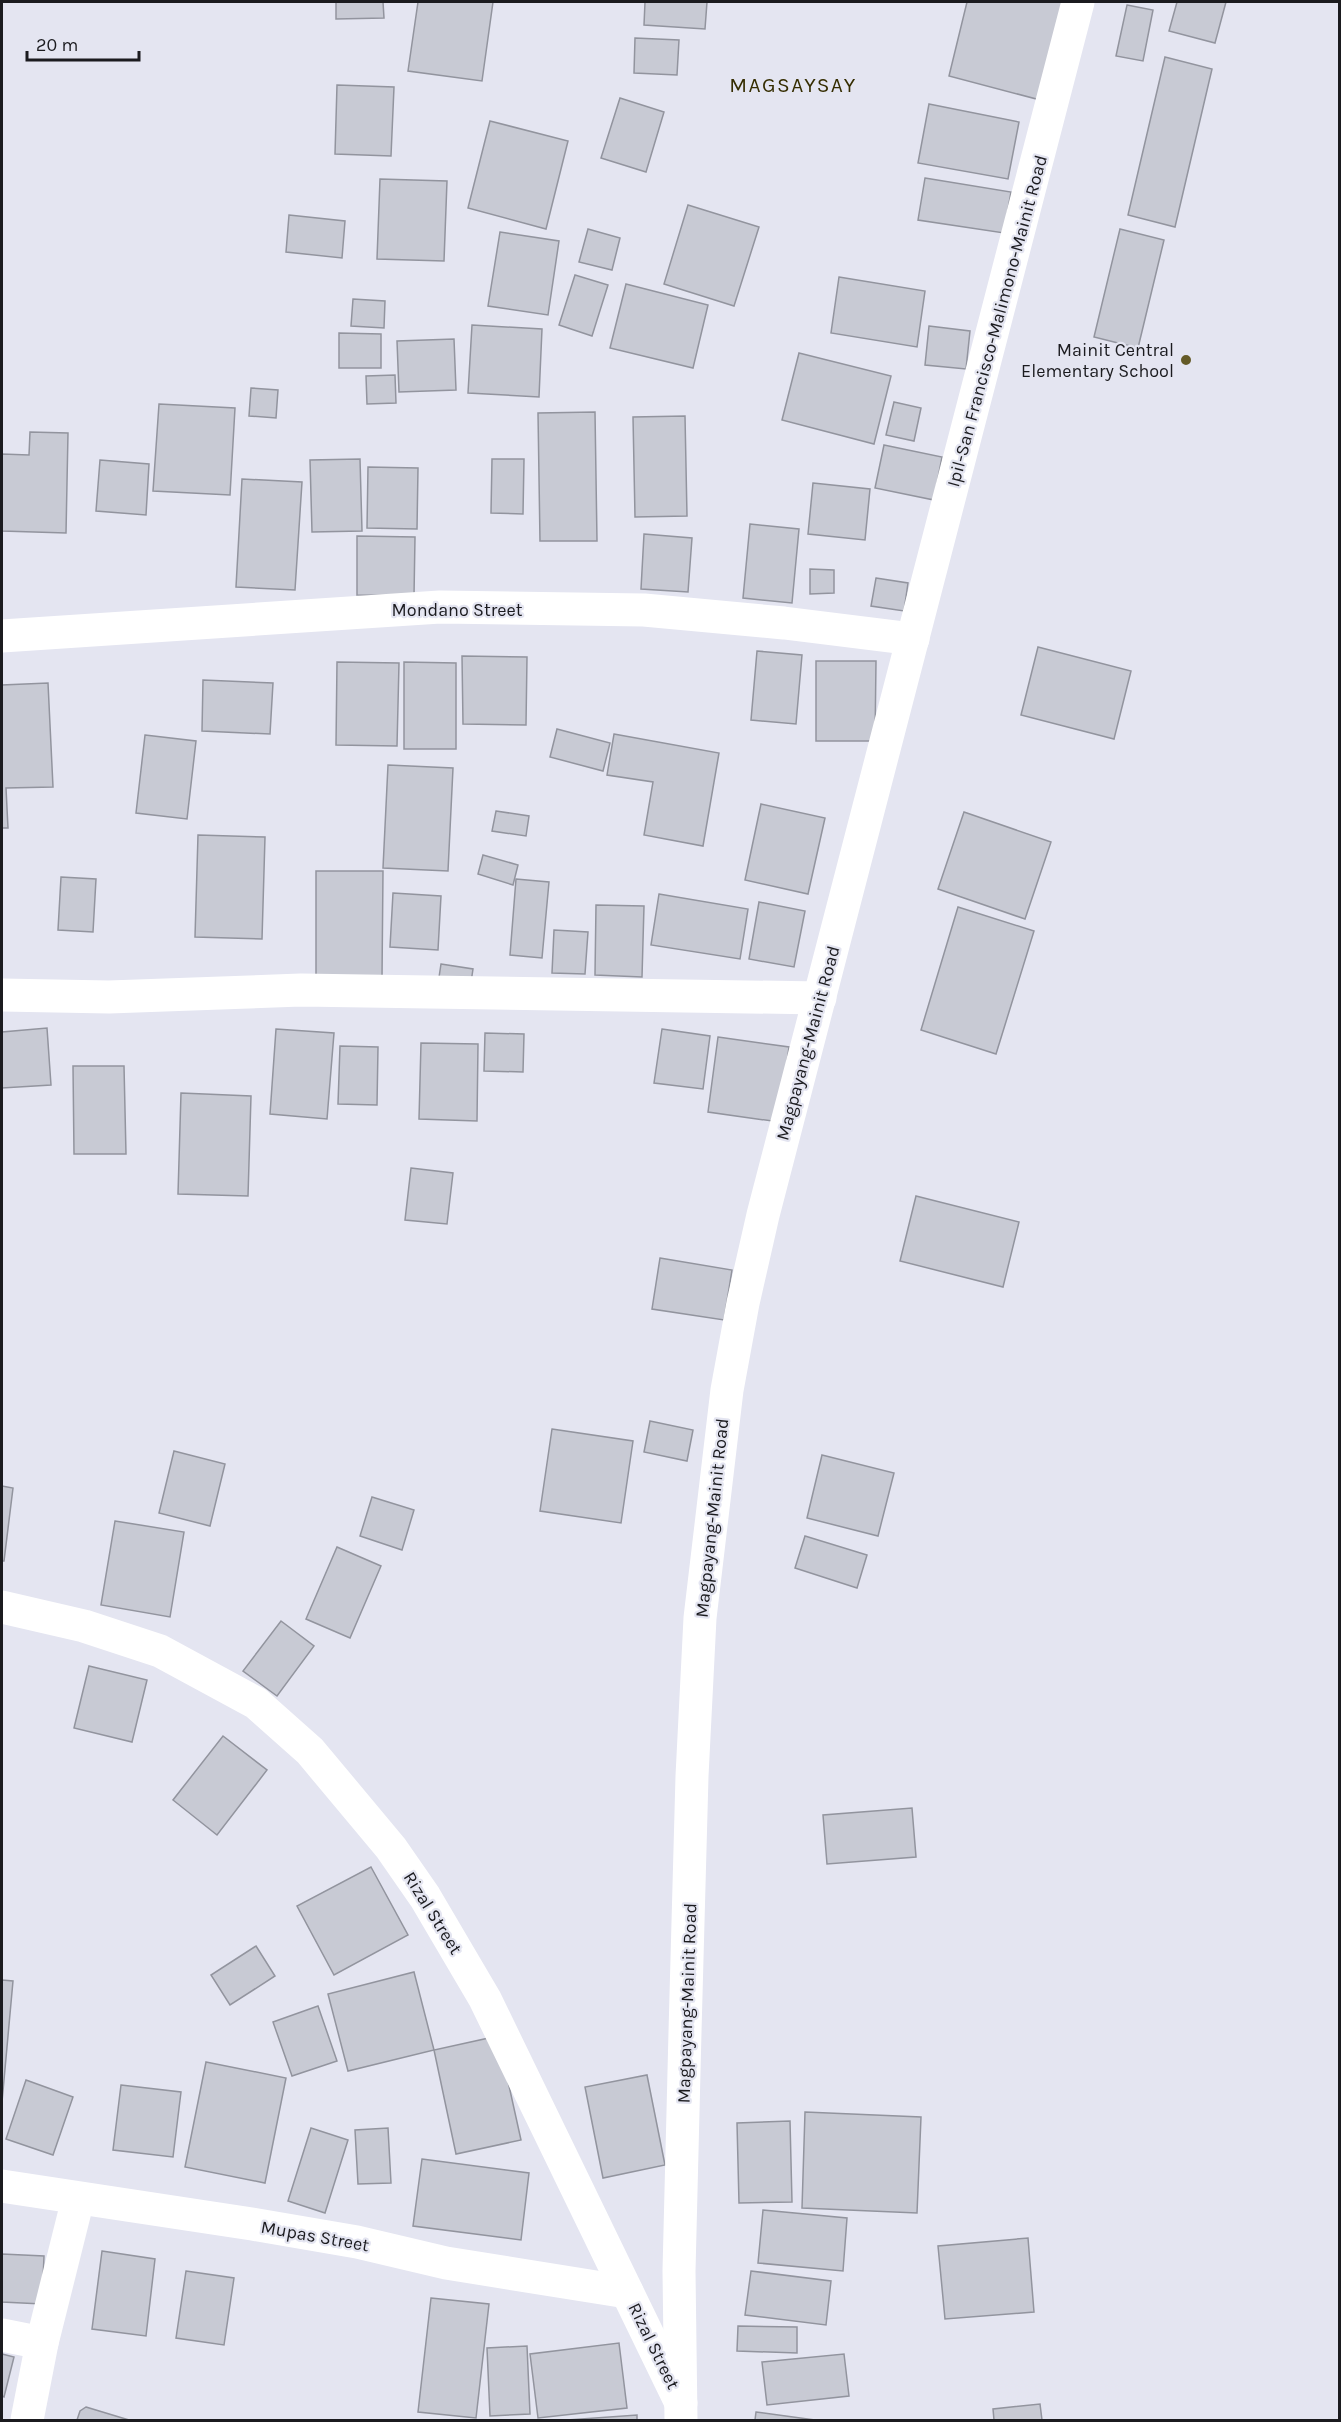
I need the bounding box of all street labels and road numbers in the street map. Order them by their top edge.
street label: Ipil-San Francisco-Malimono-Mainit Road [942,153,1052,489]
street label: Mondano Street [392,599,523,621]
street label: Magpayang-Mainit Road [771,943,845,1143]
street label: Magpayang-Mainit Road [691,1417,733,1619]
street label: Rizal Street [399,1867,467,1959]
street label: Magpayang-Mainit Road [673,1902,701,2104]
street label: Mupas Street [259,2216,371,2256]
street label: Rizal Street [624,2299,684,2393]

